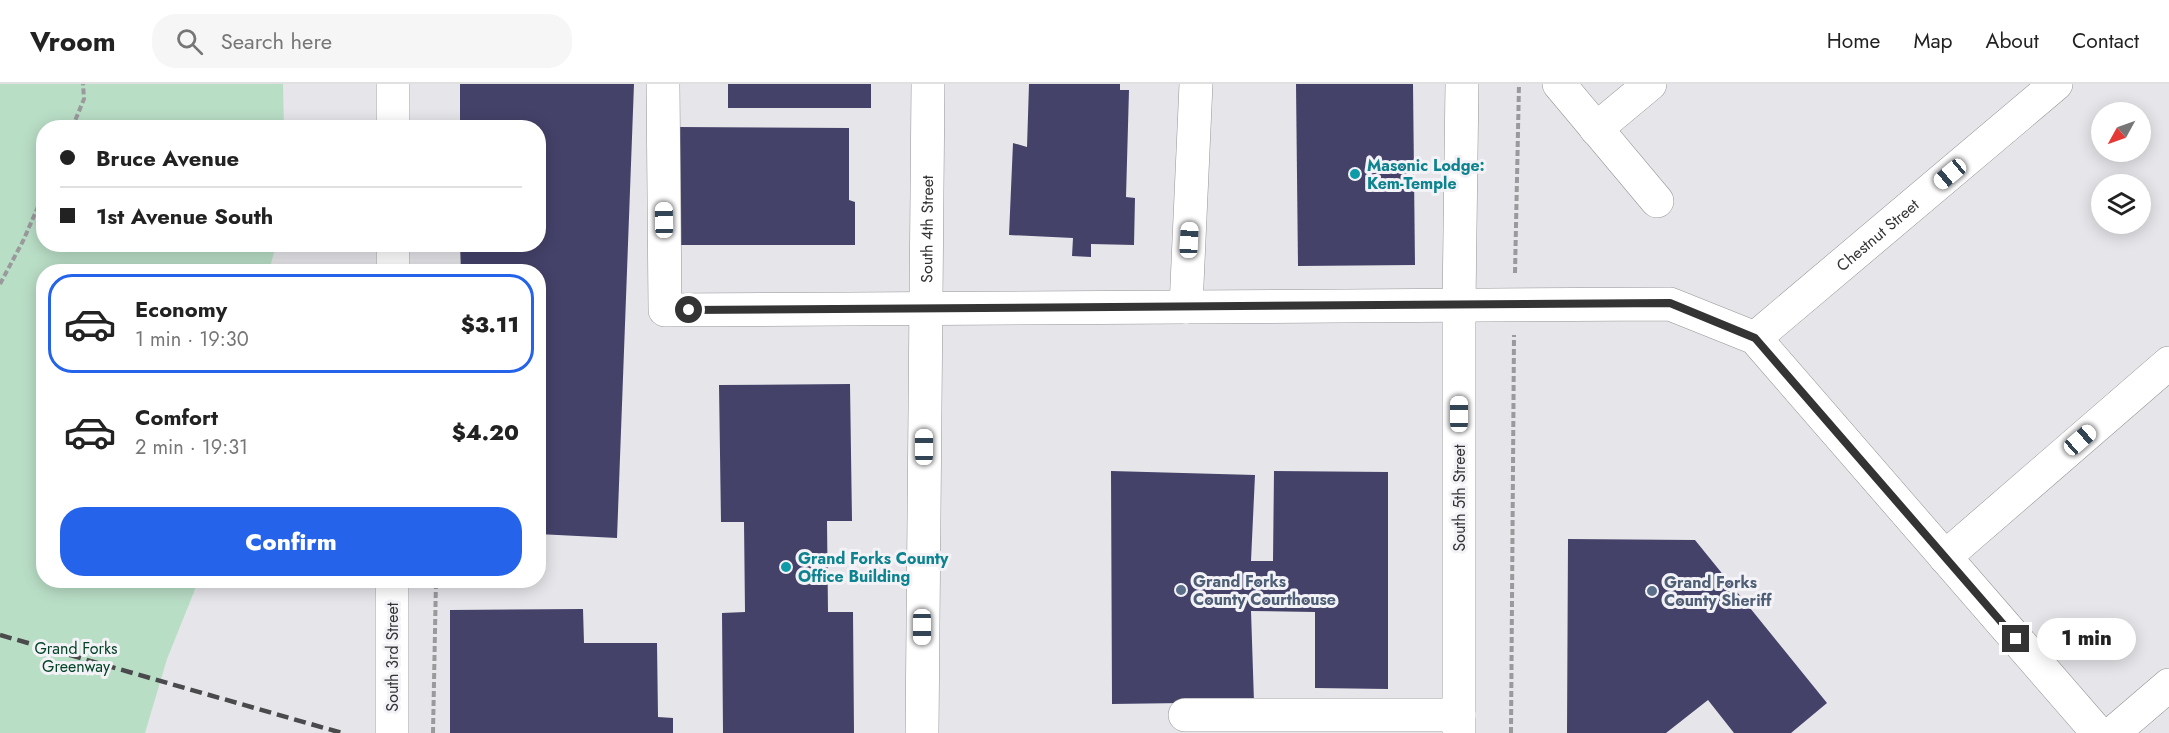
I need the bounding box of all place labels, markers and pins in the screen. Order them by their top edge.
place label: Masonic Lodge: Kem-Temple [1367,154,1485,195]
marker: Masonic Lodge: Kem-Temple [1348,167,1362,181]
place label: Grand Forks County Office Building [798,547,949,588]
marker: Grand Forks County Office Building [779,560,793,574]
place label: Grand Forks County Courthouse [1193,570,1336,611]
place label: Grand Forks County Sheriff [1664,571,1773,612]
marker: Grand Forks County Courthouse [1174,583,1188,597]
marker: Grand Forks County Sheriff [1645,584,1659,598]

